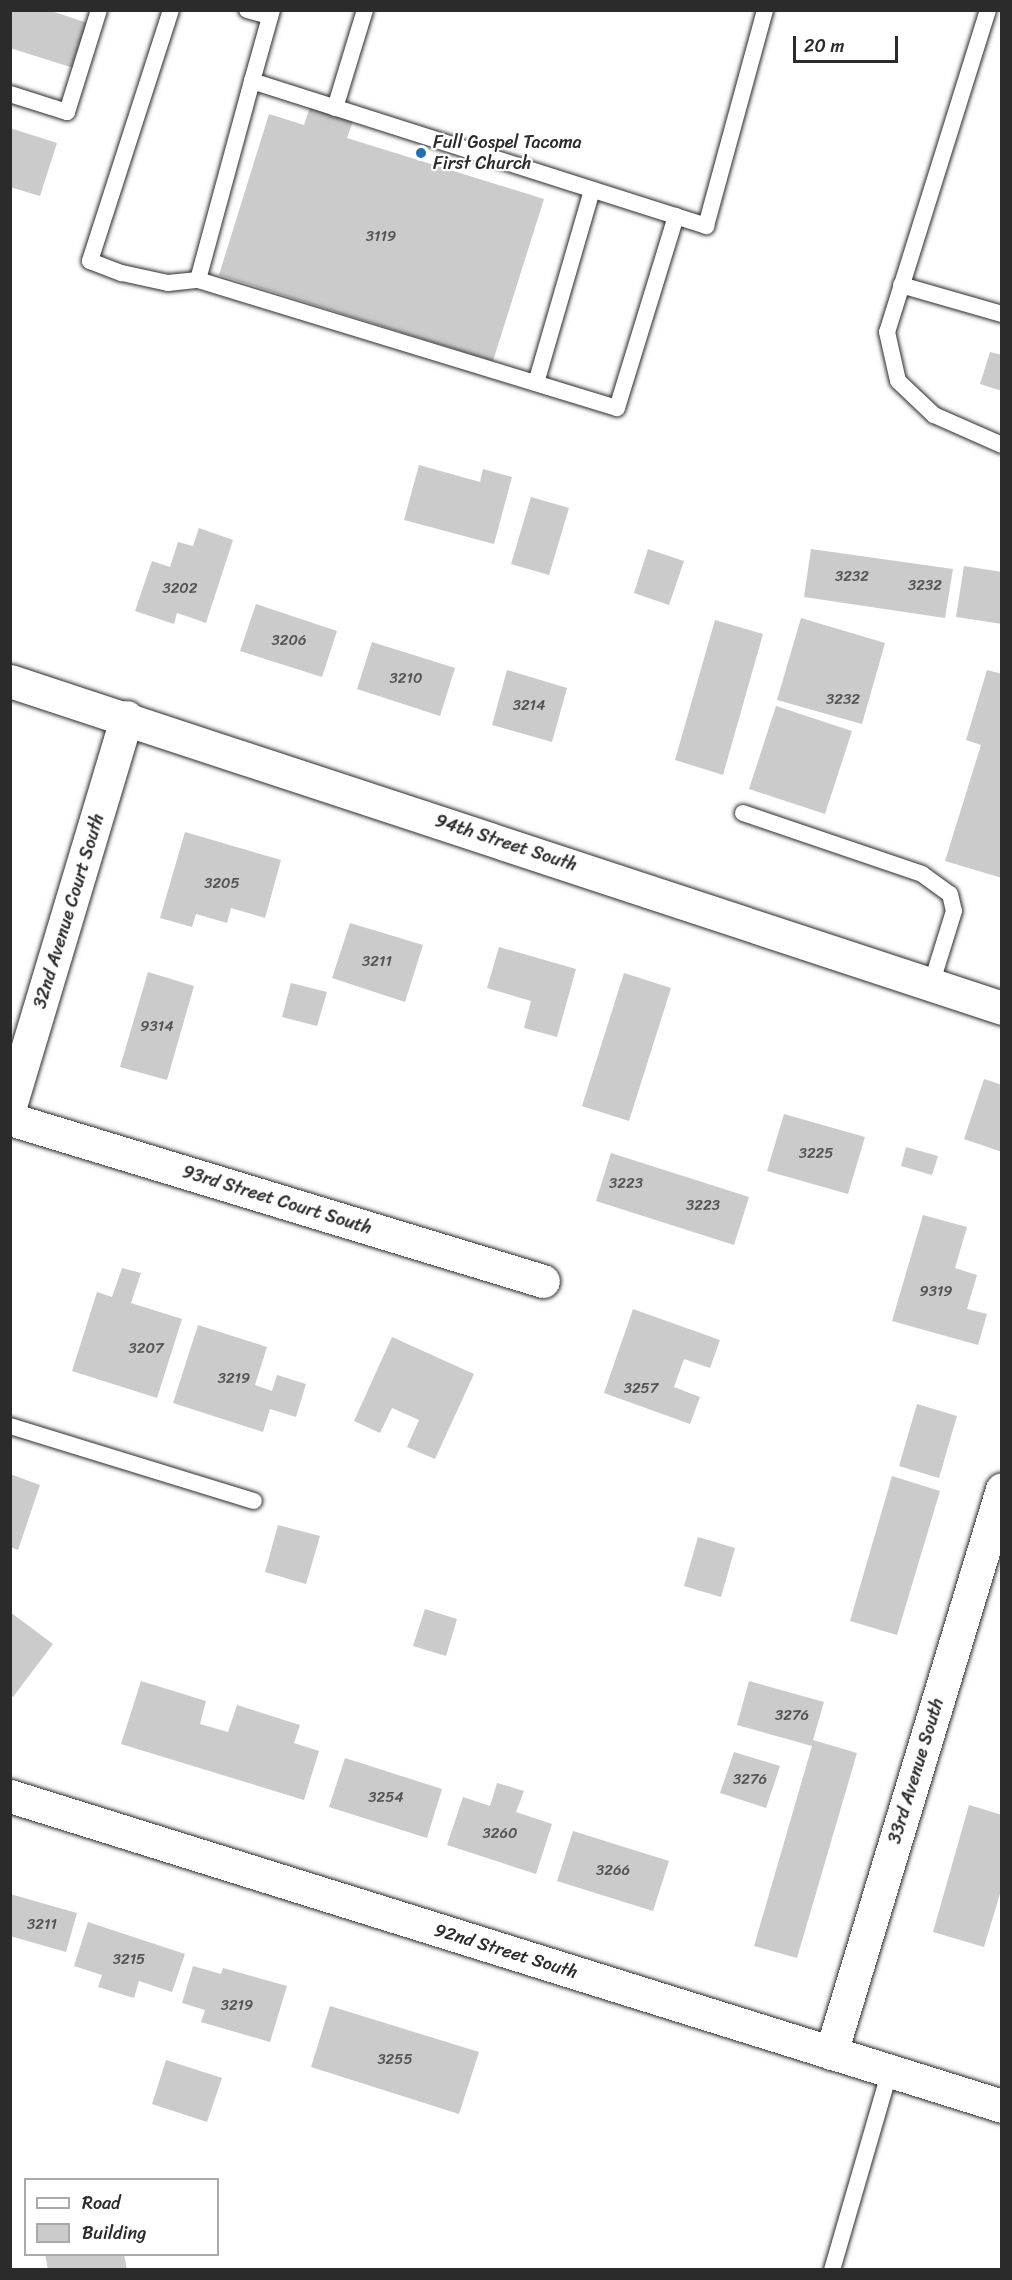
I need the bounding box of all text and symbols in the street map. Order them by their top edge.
scale bar [796,24,901,62]
text: 20 m [804,30,844,62]
place label: Full Gospel Tacoma First Church [433,132,583,174]
marker: Full Gospel Tacoma First Church [414,146,428,160]
house number: 3119 [366,228,396,246]
house number: 3232 [835,568,869,586]
house number: 3232 [908,577,942,595]
house number: 3202 [162,580,198,598]
house number: 3206 [272,632,306,650]
house number: 3210 [390,670,422,688]
house number: 3232 [826,691,860,709]
house number: 3214 [513,697,545,715]
street label: 32nd Avenue Court South [29,810,109,1012]
street label: 94th Street South [432,810,580,876]
house number: 3205 [204,875,240,893]
house number: 3211 [362,953,392,971]
house number: 9314 [140,1018,174,1036]
house number: 3225 [799,1145,833,1163]
street label: 93rd Street Court South [180,1161,374,1239]
house number: 3223 [609,1175,643,1193]
house number: 3223 [686,1197,720,1215]
house number: 9319 [919,1283,953,1301]
house number: 3207 [129,1340,163,1358]
house number: 3219 [218,1370,250,1388]
house number: 3257 [624,1380,658,1398]
street label: 33rd Avenue South [884,1696,948,1846]
house number: 3276 [775,1707,809,1725]
house number: 3276 [733,1771,767,1789]
house number: 3254 [368,1789,404,1807]
house number: 3260 [483,1825,517,1843]
house number: 3266 [596,1862,630,1880]
house number: 3211 [27,1916,57,1934]
street label: 92nd Street South [431,1919,581,1983]
house number: 3215 [113,1951,145,1969]
house number: 3219 [221,1997,253,2015]
house number: 3255 [377,2051,413,2069]
legend [24,2178,219,2256]
text: Road [82,2187,121,2219]
text: Building [82,2217,146,2249]

